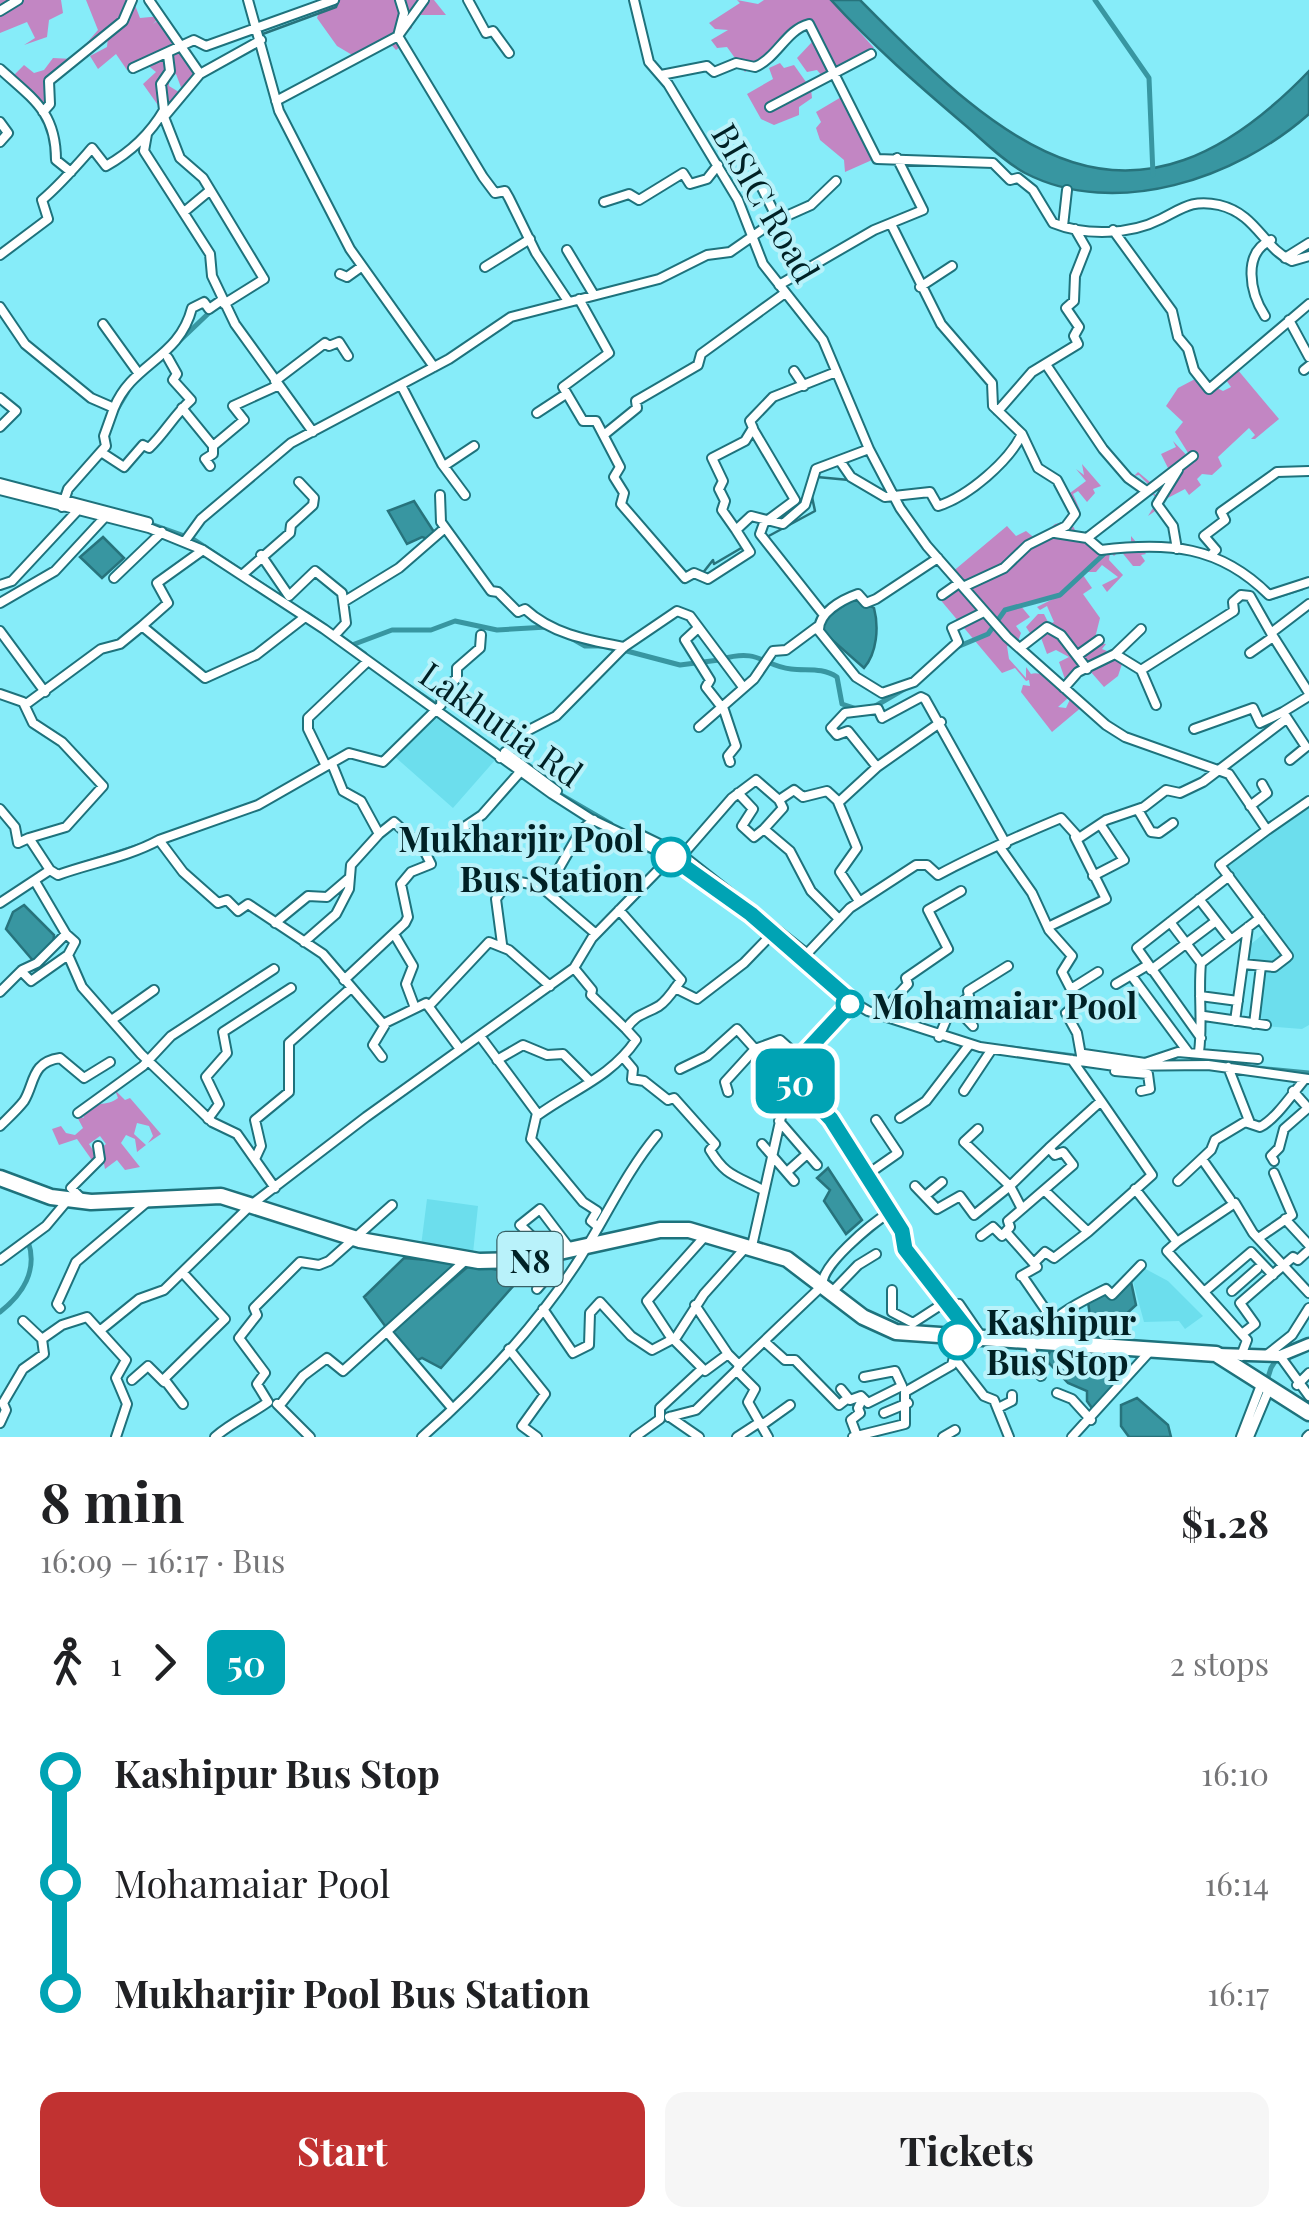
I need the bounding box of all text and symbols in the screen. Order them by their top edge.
street label: BISIC Road [703,114,831,290]
street label: Lakhutia Rd [411,650,593,796]
place label: Mukharjir Pool Bus Station [398,814,645,901]
marker: Mukharjir Pool Bus Station [652,838,690,876]
place label: Mohamaiar Pool [872,981,1137,1028]
marker: Mohamaiar Pool [837,991,863,1017]
line badge: 50 [750,1048,840,1114]
text: 50 [776,1058,814,1105]
road number: N8 [498,1232,562,1286]
place label: Kashipur Bus Stop [986,1297,1137,1384]
marker: Kashipur Bus Stop [939,1321,977,1359]
text: 8 min [40,1463,185,1537]
text: $1.28 [1181,1497,1269,1548]
text: 16:09 – 16:17 · Bus [40,1538,285,1581]
icon: walk [40,1635,95,1690]
icon: forward [137,1635,192,1690]
text: 50 [227,1639,265,1686]
text: 1 [110,1641,122,1684]
text: 2 stops [1170,1641,1269,1684]
text: Kashipur Bus Stop [114,1747,440,1798]
text: 16:10 [1201,1751,1269,1794]
text: Mohamaiar Pool [114,1857,390,1908]
text: 16:14 [1204,1861,1269,1904]
text: Mukharjir Pool Bus Station [114,1967,590,2018]
text: 16:17 [1207,1971,1269,2014]
button: Start [40,2092,645,2207]
button: Tickets [665,2092,1269,2207]

